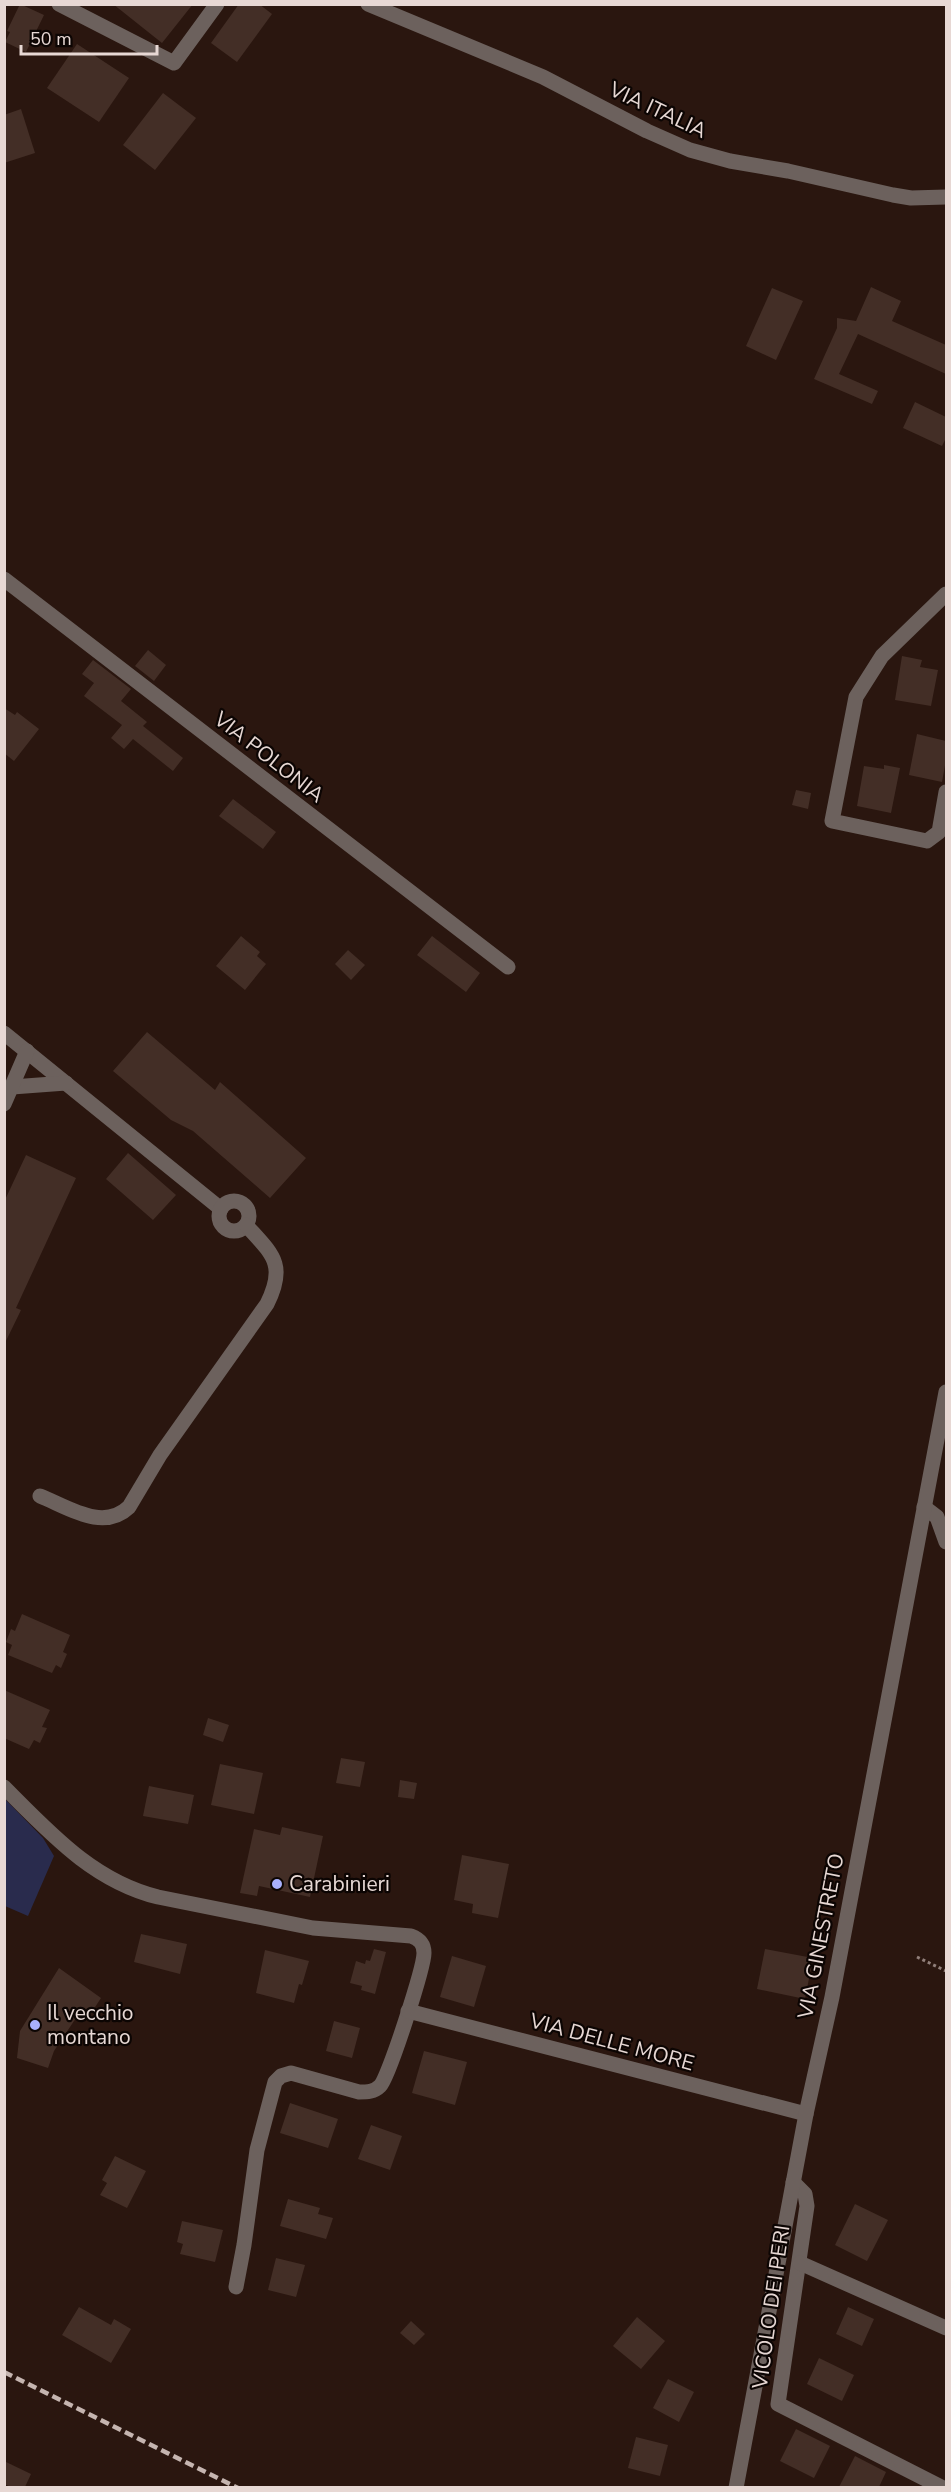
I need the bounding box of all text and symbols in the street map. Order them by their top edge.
scale bar [21,18,158,56]
text: 50 m [30,27,72,51]
street label: VIA ITALIA [604,75,711,145]
street label: VIA POLONIA [207,704,330,809]
street label: VIA GINESTRETO [791,1851,851,2022]
place label: Carabinieri [289,1870,390,1898]
marker: Carabinieri [270,1877,284,1891]
place label: Il vecchio montano [47,1999,134,2051]
street label: VIA DELLE MORE [526,2006,697,2077]
marker: Il vecchio montano [28,2018,42,2032]
street label: VICOLO DEI PERI [745,2223,796,2392]

